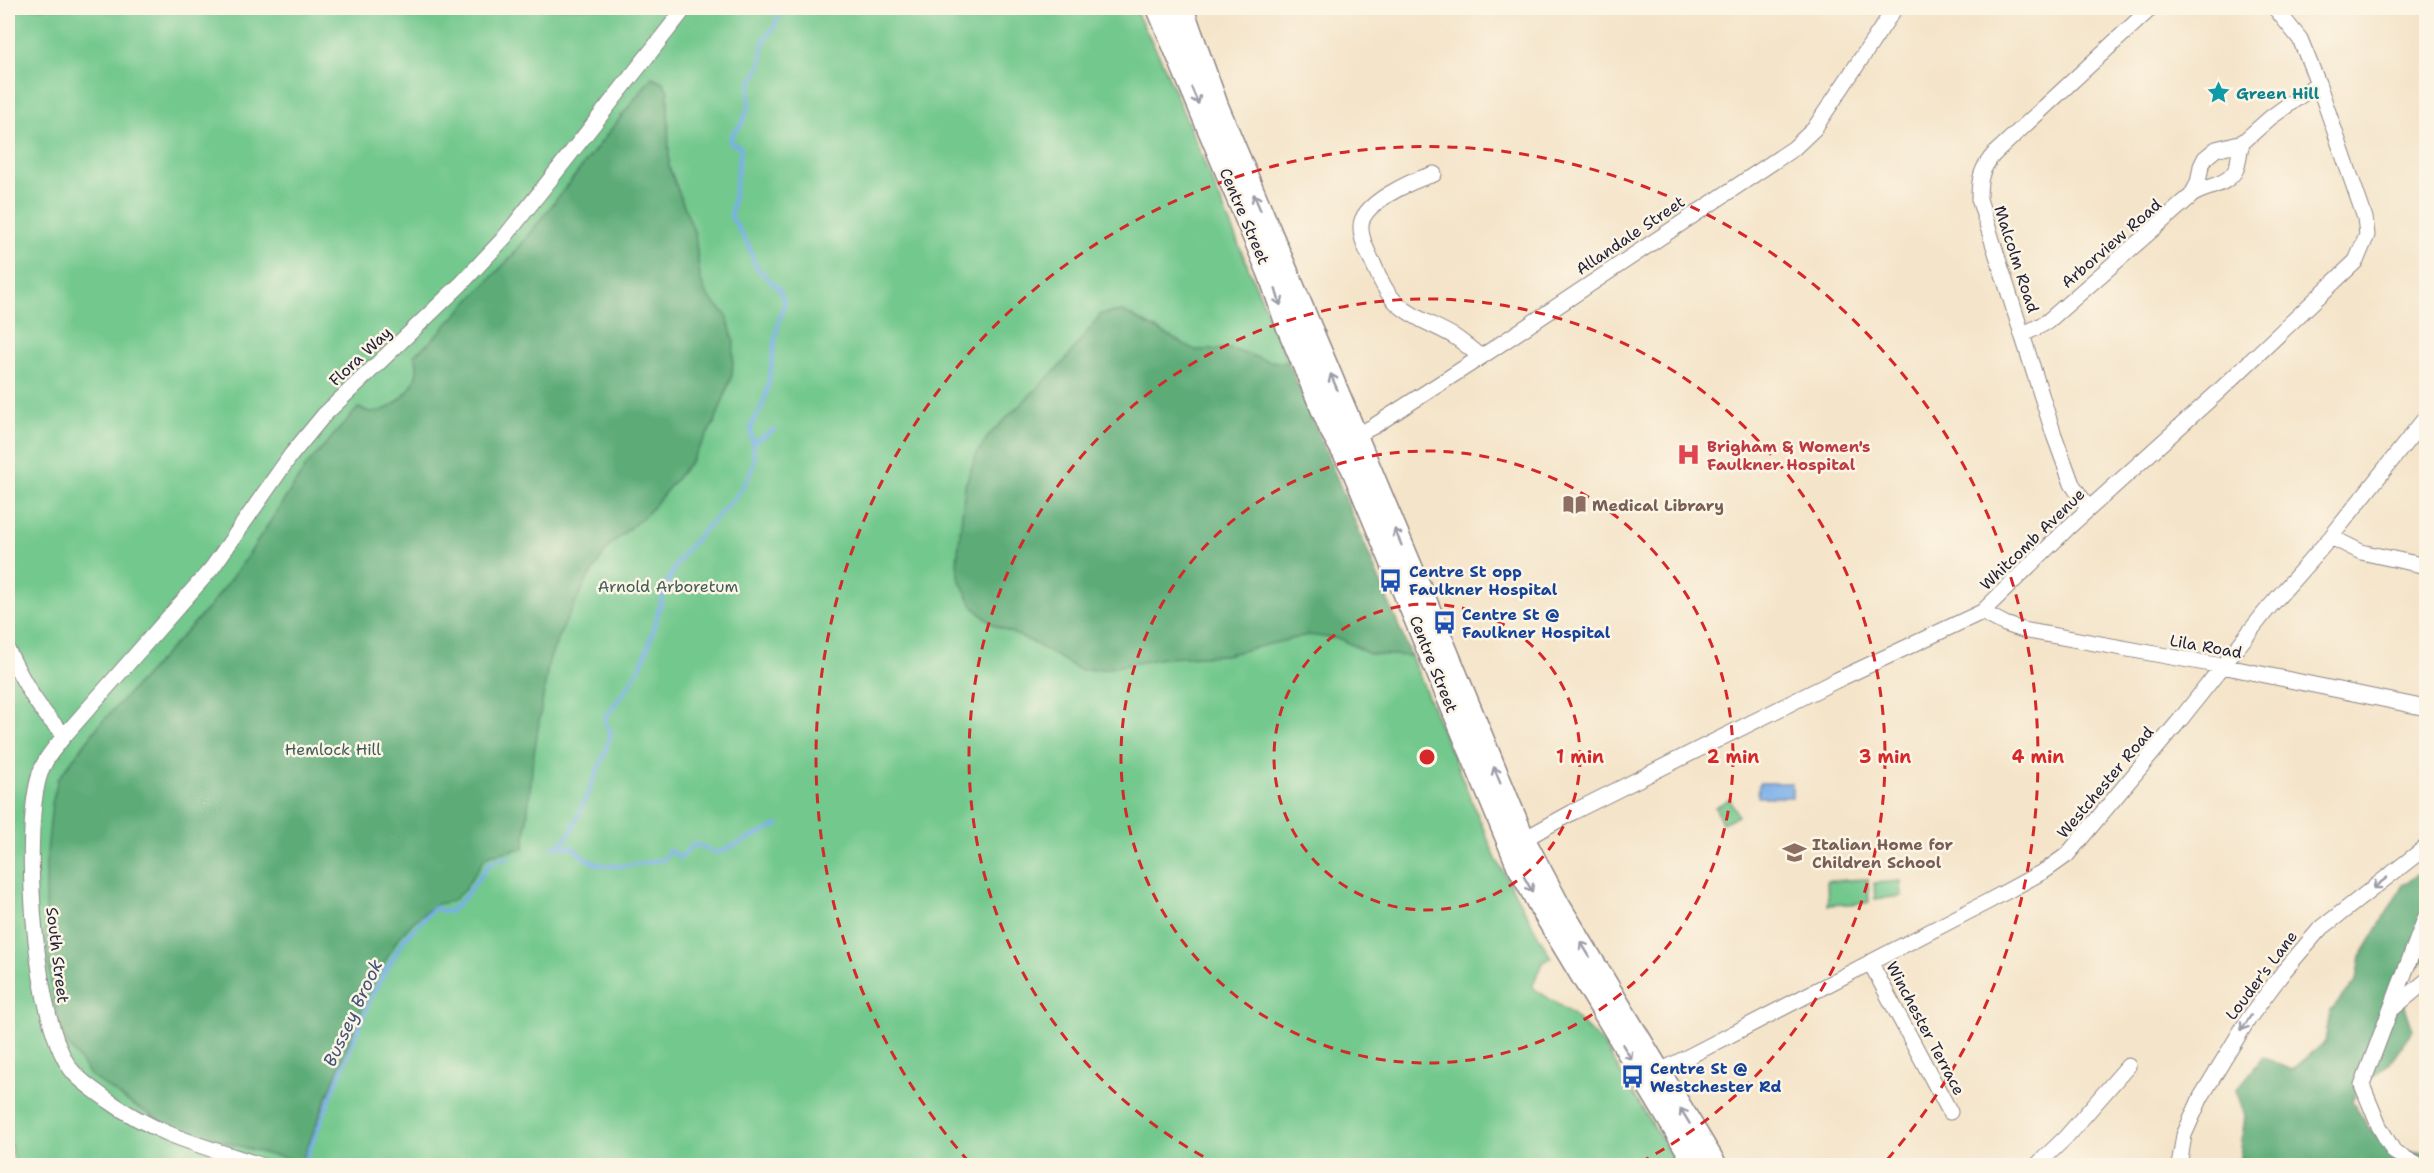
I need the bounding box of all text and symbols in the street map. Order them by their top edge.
place icon: Green Hill [2205,80,2231,106]
place label: Green Hill [2236,83,2320,104]
one-way arrow [1190,87,1201,105]
street label: Centre Street [1215,165,1274,268]
street label: Allandale Street [1572,191,1689,280]
one-way arrow [1251,194,1262,212]
street label: Arborview Road [2057,194,2166,293]
street label: Malcolm Road [1989,203,2044,315]
one-way arrow [1273,287,1284,306]
street label: Flora Way [325,322,396,391]
one-way arrow [1328,373,1339,391]
place label: Brigham & Women's Faulkner Hospital [1707,436,1871,475]
hospital icon: Brigham & Women's Faulkner Hospital [1676,442,1702,468]
street label: Whitcomb Avenue [1975,484,2089,595]
library icon: Medical Library [1561,492,1587,518]
place label: Medical Library [1592,495,1724,516]
one-way arrow [1392,528,1404,546]
place label: Centre St opp Faulkner Hospital [1409,561,1558,600]
bus stop icon: Centre St opp Faulkner Hospital [1378,567,1404,593]
park label: Arnold Arboretum [598,576,738,597]
place label: Centre St @ Faulkner Hospital [1462,604,1611,643]
bus stop icon: Centre St @ Faulkner Hospital [1431,610,1457,636]
street label: Centre Street [1404,612,1463,716]
street label: Lila Road [2168,630,2244,663]
street label: Westchester Road [2052,722,2158,843]
park label: Hemlock Hill [285,739,381,760]
text: 1 min [1556,745,1604,769]
text: 2 min [1707,745,1759,769]
text: 3 min [1859,745,1911,769]
text: 4 min [2012,745,2064,769]
centre of rings [1417,747,1437,767]
one-way arrow [1491,767,1502,785]
place label: Italian Home for Children School [1812,834,1954,873]
school or university icon: Italian Home for Children School [1781,840,1807,866]
one-way arrow [1522,875,1534,892]
one-way arrow [2373,877,2389,889]
street label: South Street [41,906,74,1004]
street label: Louder's Lane [2221,926,2302,1024]
one-way arrow [1579,941,1591,958]
water label: Bussey Brook [318,955,389,1071]
street label: Winchester Terrace [1881,958,1970,1099]
one-way arrow [2240,1014,2253,1031]
one-way arrow [1622,1043,1634,1060]
place label: Centre St @ Westchester Rd [1650,1058,1782,1097]
bus stop icon: Centre St @ Westchester Rd [1619,1064,1645,1090]
one-way arrow [1679,1108,1691,1125]

